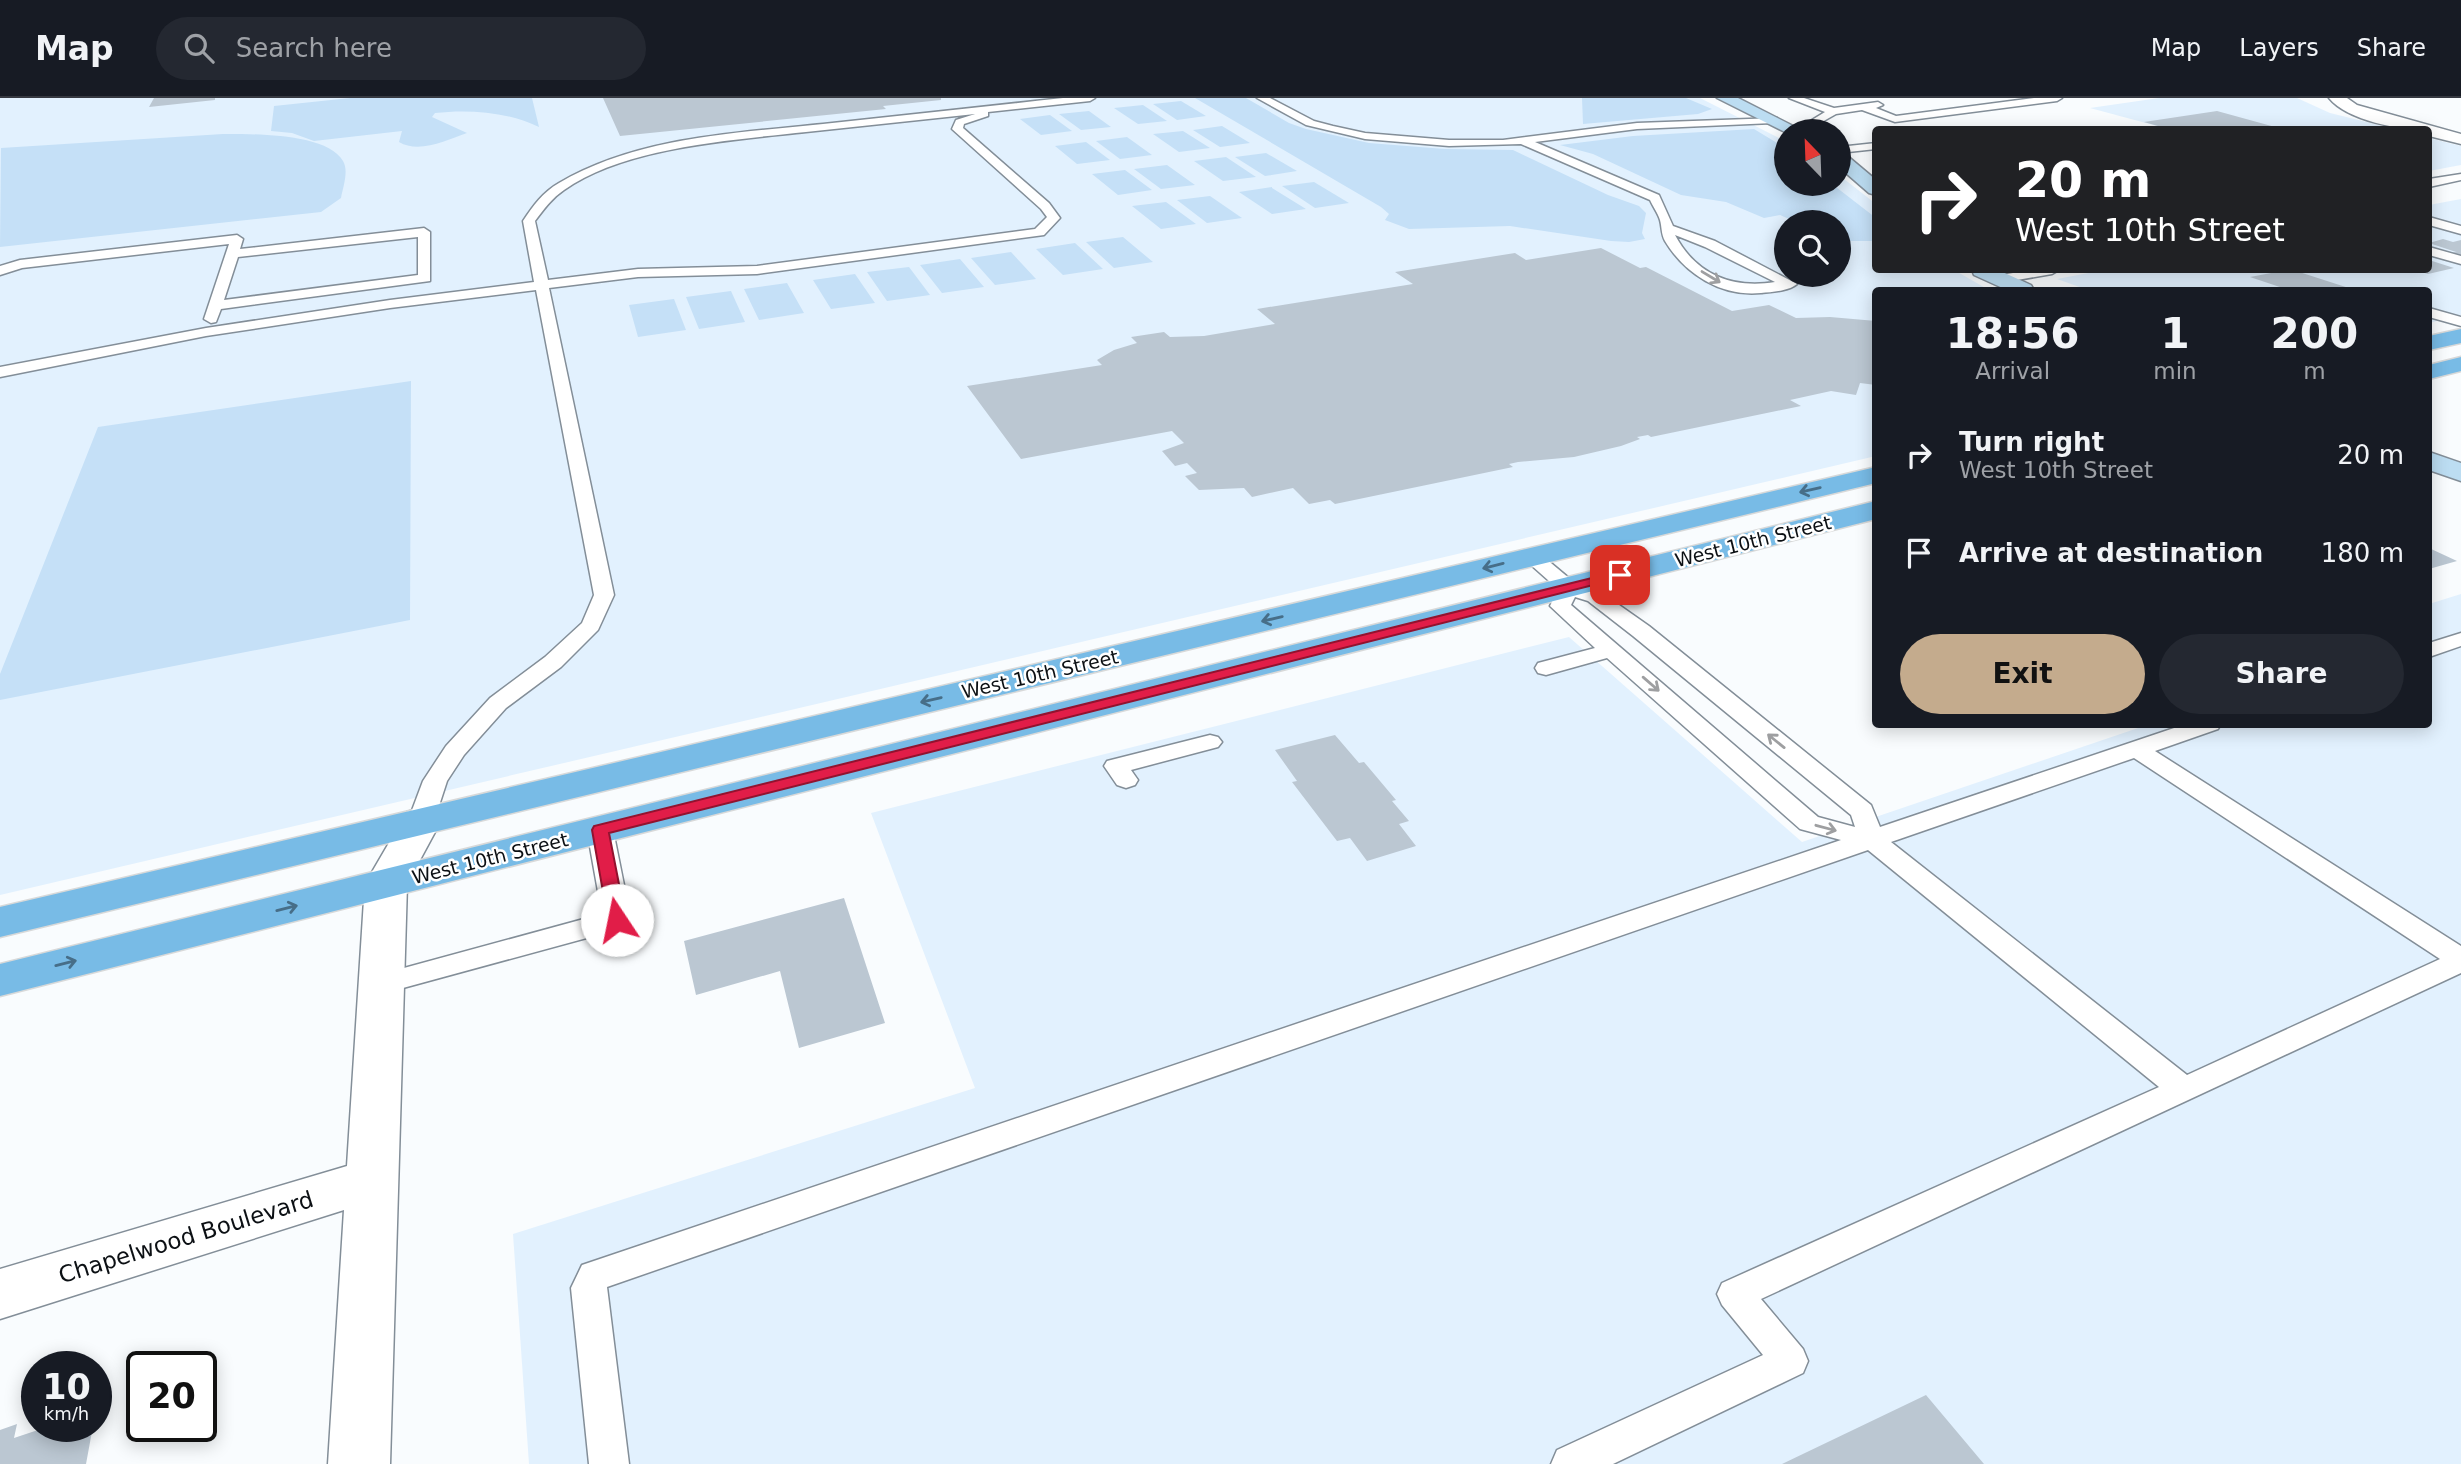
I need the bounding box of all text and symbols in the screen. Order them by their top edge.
search box [156,17,646,80]
text: Map [35,29,114,68]
icon: search [180,29,218,67]
text: Search here [236,33,392,63]
text: Map [2151,34,2201,62]
text: Layers [2239,34,2319,62]
text: Share [2357,34,2426,62]
north arrow [1774,119,1852,196]
map controls [1774,119,1851,287]
text: 20 m [2015,152,2151,209]
icon: right [1900,154,1991,245]
button: search [1774,210,1851,287]
text: West 10th Street [2015,211,2285,249]
one-way arrow [1700,270,1720,284]
text: 18:56 [1946,309,2080,358]
text: 1 [2160,309,2190,358]
text: 200 [2271,309,2358,358]
text: Arrival [1975,358,2050,384]
text: min [2153,358,2197,384]
text: m [2303,358,2326,384]
text: Turn right [1959,427,2104,457]
icon: right [1900,436,1938,474]
text: 20 m [2337,440,2404,470]
text: West 10th Street [1959,457,2153,483]
one-way arrow [1799,484,1822,498]
street label: West 10th Street [1673,511,1833,571]
icon: arrive [1900,534,1938,572]
text: Arrive at destination [1959,538,2263,568]
text: 180 m [2321,538,2404,568]
pin [1590,545,1650,605]
icon: arrive [1601,556,1639,594]
one-way arrow [1482,560,1505,573]
one-way arrow [1261,613,1284,626]
button: Exit [1900,634,2145,714]
button: Share [2159,634,2404,714]
street label: West 10th Street [959,645,1121,703]
one-way arrow [1642,676,1660,692]
one-way arrow [920,694,943,707]
one-way arrow [1767,733,1785,748]
one-way arrow [1815,822,1837,835]
street label: West 10th Street [410,828,570,888]
position arrow [580,883,654,957]
one-way arrow [275,901,298,914]
one-way arrow [54,956,77,969]
street label: Chapelwood Boulevard [55,1186,317,1288]
speed limit sign: 20 [126,1351,217,1442]
text: 10 [42,1367,91,1407]
text: km/h [44,1403,89,1424]

